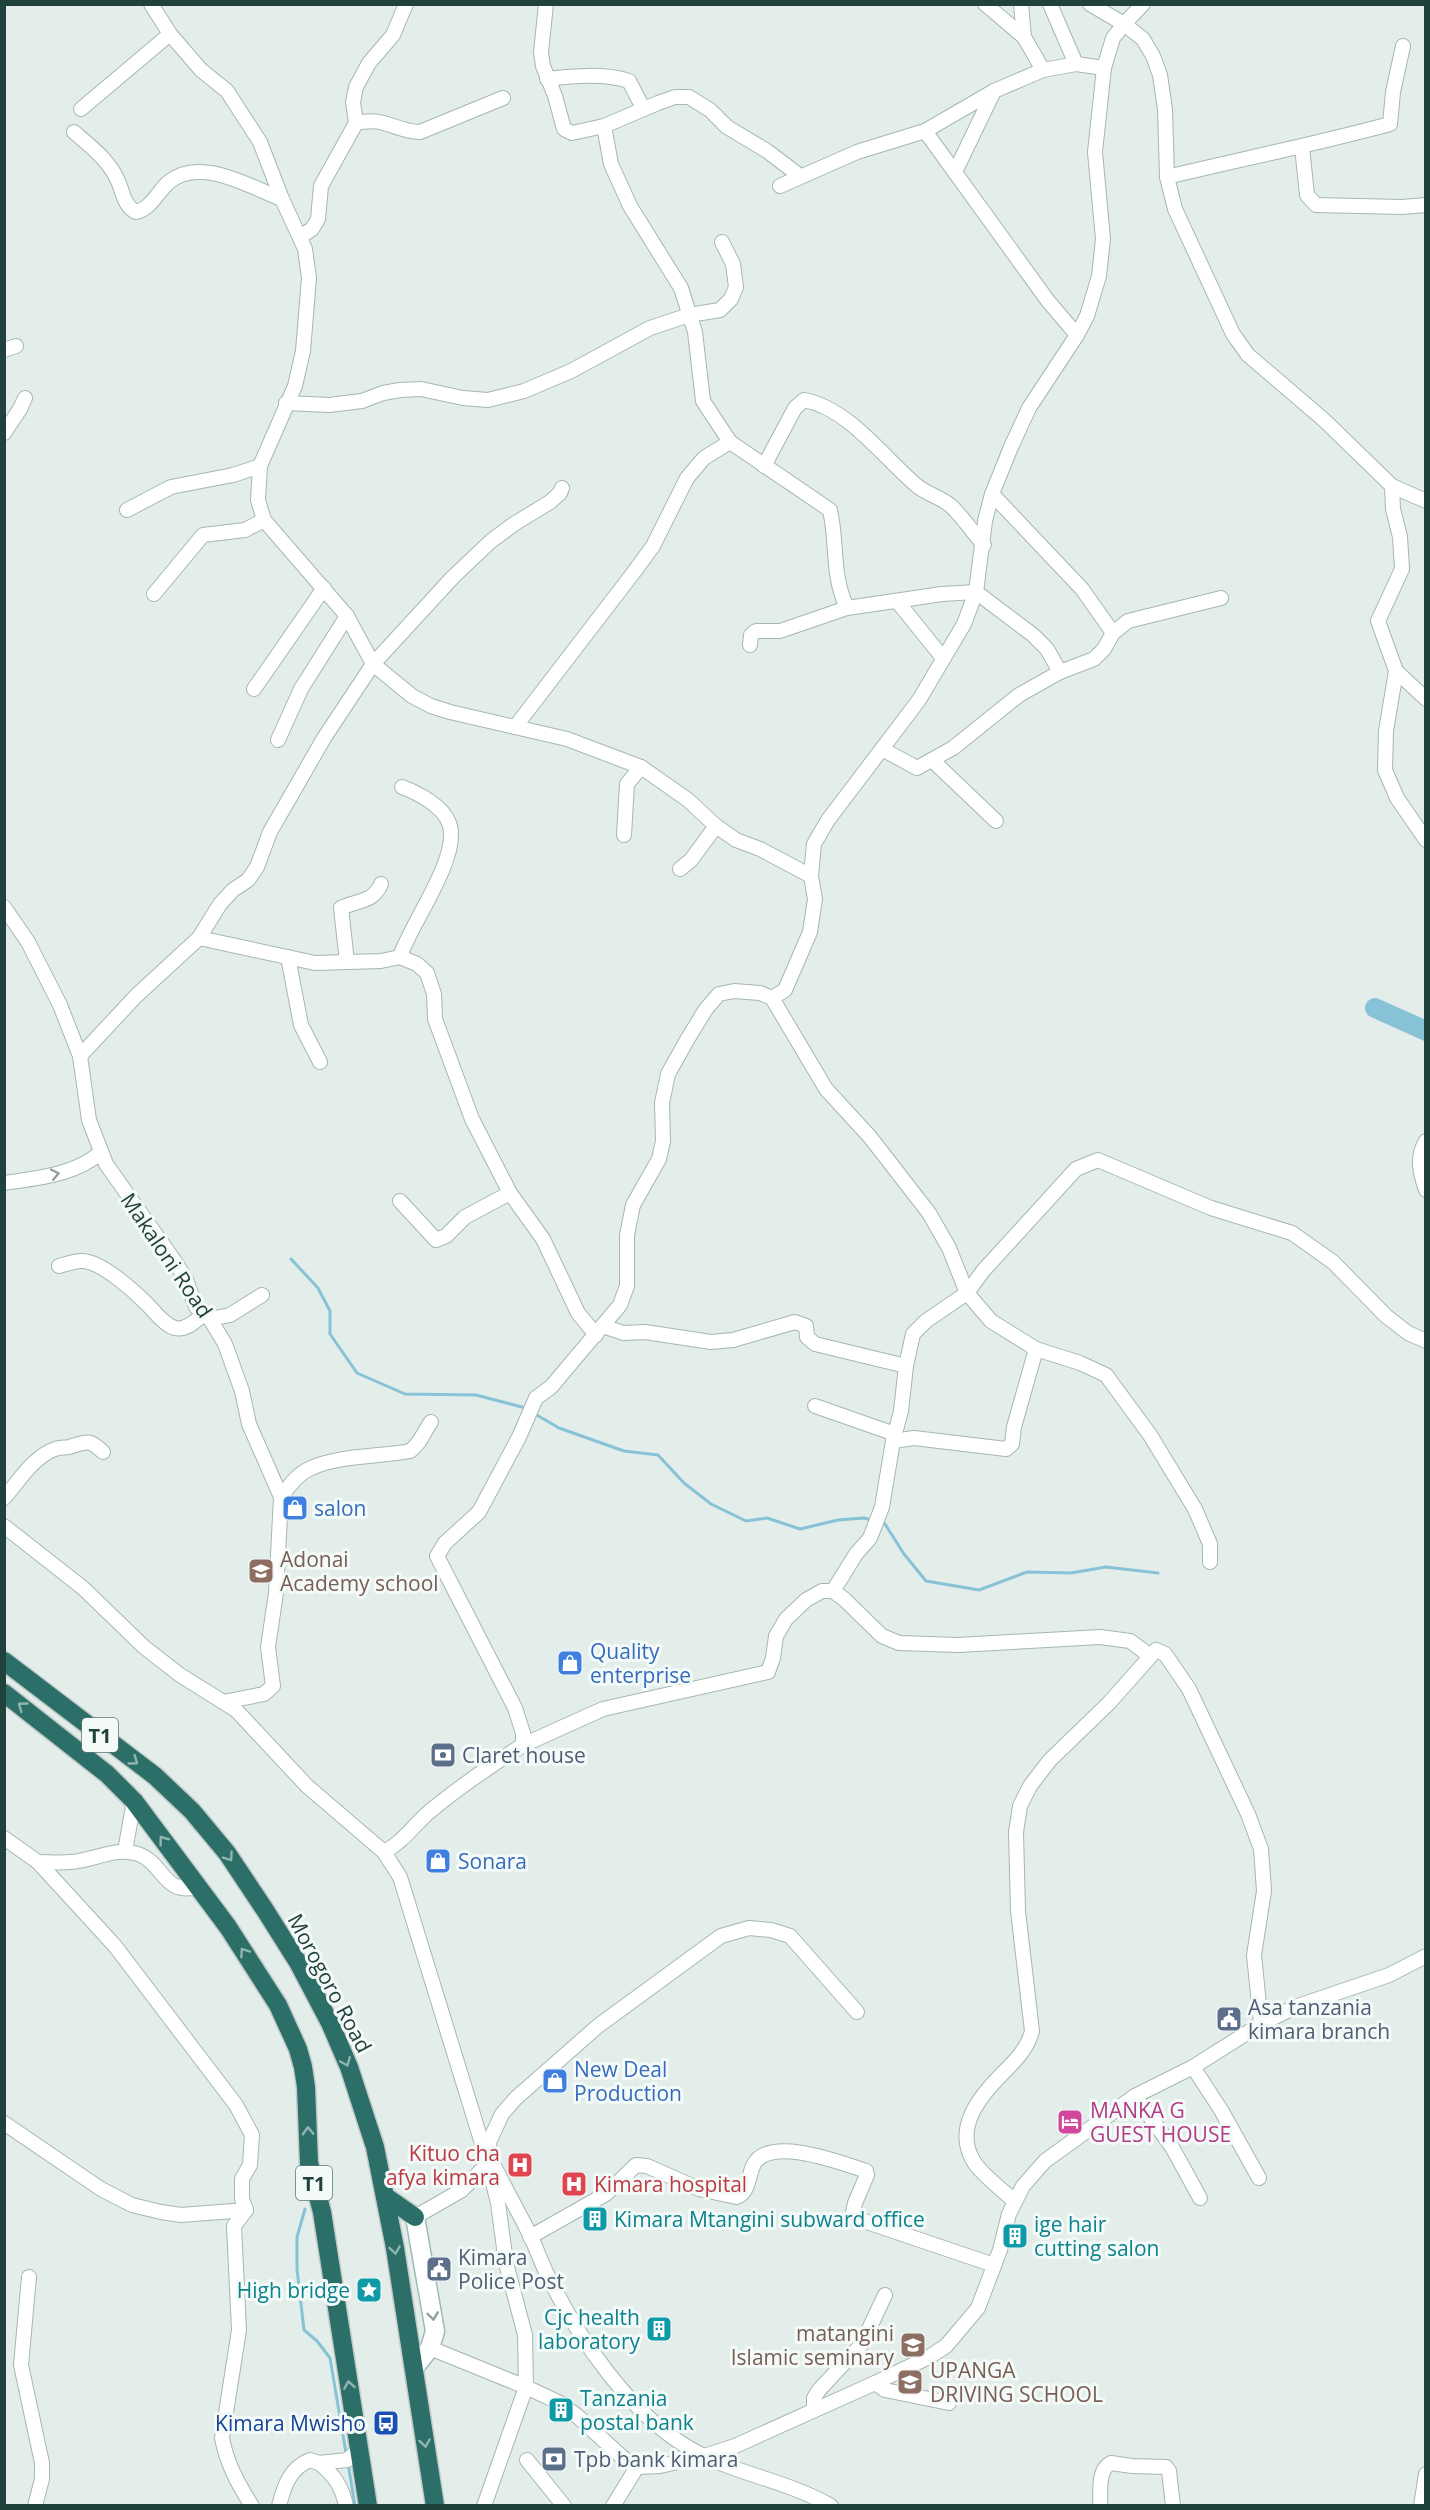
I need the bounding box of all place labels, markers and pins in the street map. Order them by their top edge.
shop icon: salon [280,1493,310,1523]
place label: salon [314,1494,367,1522]
place label: Adonai Academy school [280,1545,439,1597]
school or university icon: Adonai Academy school [246,1556,276,1586]
place label: Quality enterprise [590,1637,691,1689]
shop icon: Quality enterprise [555,1648,585,1678]
bank icon: Claret house [428,1740,458,1770]
place label: Claret house [462,1741,586,1769]
shop icon: Sonara [423,1846,453,1876]
place label: Sonara [458,1847,527,1875]
place label: Asa tanzania kimara branch [1248,1993,1390,2045]
public building icon: Asa tanzania kimara branch [1214,2004,1244,2034]
place label: New Deal Production [574,2055,682,2107]
shop icon: New Deal Production [540,2066,570,2096]
place label: MANKA G GUEST HOUSE [1090,2096,1231,2148]
hotel icon: MANKA G GUEST HOUSE [1055,2107,1085,2137]
place label: Kituo cha afya kimara [386,2139,500,2191]
hospital icon: Kituo cha afya kimara [505,2150,535,2180]
hospital icon: Kimara hospital [559,2169,589,2199]
place label: Kimara hospital [594,2170,747,2198]
building icon: Kimara Mtangini subward office [580,2204,610,2234]
place label: Kimara Mtangini subward office [614,2205,925,2233]
place label: ige hair cutting salon [1034,2210,1159,2262]
building icon: ige hair cutting salon [1000,2221,1030,2251]
place label: Kimara Police Post [458,2243,564,2295]
public building icon: Kimara Police Post [424,2254,454,2284]
place icon: High bridge [354,2275,384,2305]
place label: High bridge [237,2276,350,2304]
place label: Cjc health laboratory [538,2303,640,2355]
building icon: Cjc health laboratory [644,2314,674,2344]
place label: matangini Islamic seminary [731,2319,894,2371]
school or university icon: matangini Islamic seminary [898,2330,928,2360]
place label: UPANGA DRIVING SCHOOL [930,2356,1103,2408]
school or university icon: UPANGA DRIVING SCHOOL [895,2367,925,2397]
place label: Tanzania postal bank [580,2384,694,2436]
building icon: Tanzania postal bank [546,2395,576,2425]
bus stop icon: Kimara Mwisho [371,2408,401,2438]
place label: Kimara Mwisho [215,2409,366,2437]
bank icon: Tpb bank kimara [539,2444,569,2474]
place label: Tpb bank kimara [574,2445,738,2473]

